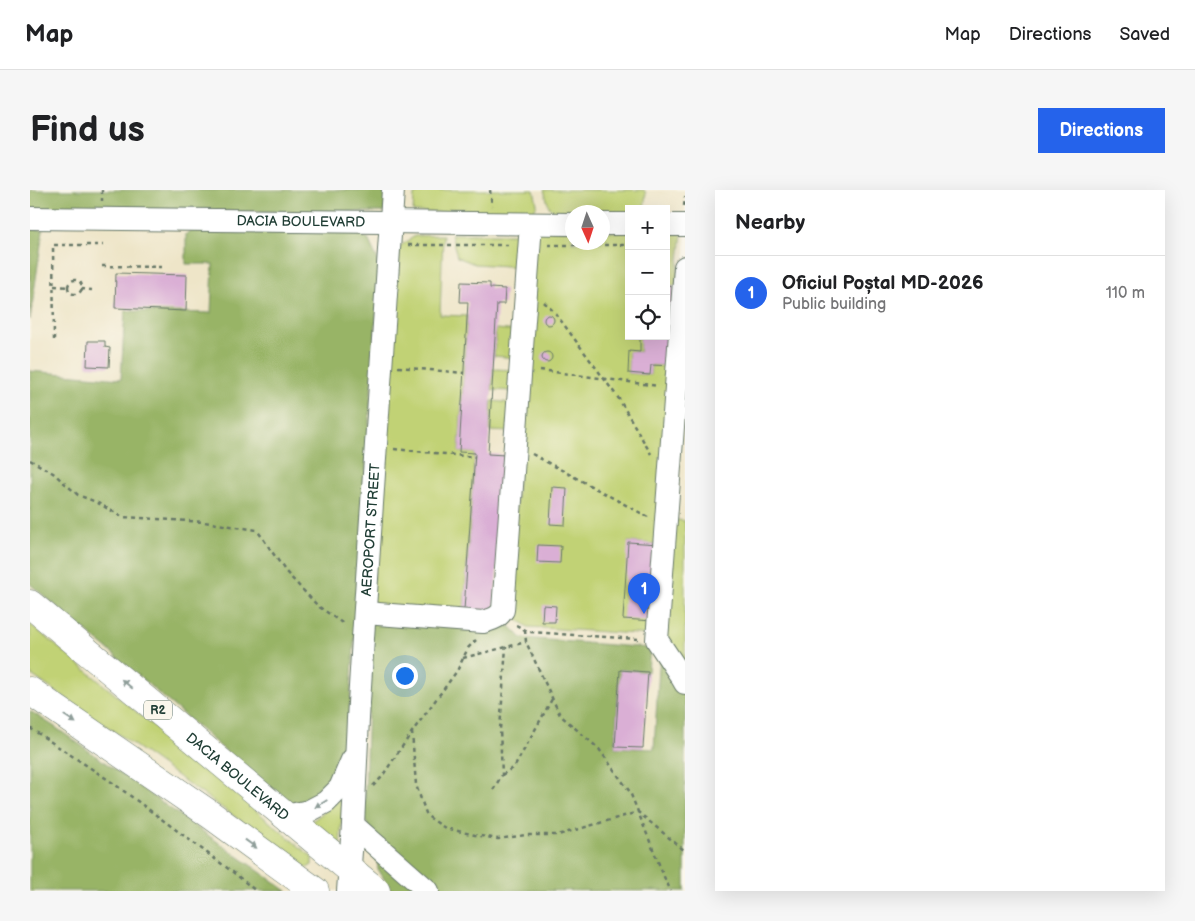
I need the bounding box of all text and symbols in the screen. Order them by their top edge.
text: Map [25,20,73,49]
text: Map [945,24,981,45]
text: Directions [1009,24,1091,45]
text: Saved [1119,24,1170,45]
button: Directions [1038,108,1165,153]
text: Find us [30,109,145,152]
north arrow [565,205,610,250]
map controls [625,205,670,340]
button: + [625,205,670,250]
text: Nearby [735,210,805,235]
street label: DACIA BOULEVARD [237,212,365,230]
button: − [625,250,670,295]
text: Oficiul Poștal MD-2026 [782,272,984,295]
text: 1 [748,284,754,303]
text: 110 m [1106,284,1145,303]
button: locate [625,295,670,340]
text: Public building [782,295,886,314]
street label: AEROPORT STREET [357,462,383,597]
pin: 1 [628,573,660,614]
your location [392,663,418,689]
one-way arrow [121,679,134,690]
road number: R2 [144,700,172,720]
one-way arrow [63,714,77,724]
street label: DACIA BOULEVARD [183,729,293,824]
one-way arrow [314,799,327,809]
one-way arrow [244,839,258,849]

